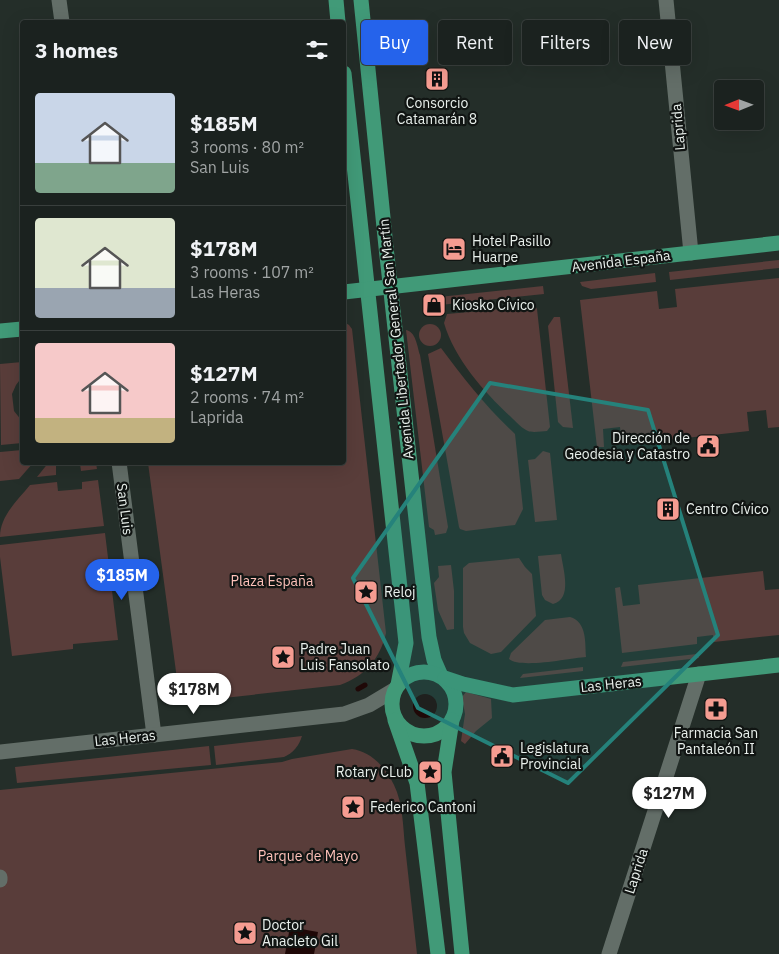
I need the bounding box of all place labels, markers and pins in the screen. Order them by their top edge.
building icon: Consorcio Catamarán 8 [424,66,450,92]
place label: Consorcio Catamarán 8 [397,94,477,128]
place label: Hotel Pasillo Huarpe [472,232,551,266]
hotel icon: Hotel Pasillo Huarpe [441,236,467,262]
shop icon: Kiosko Cívico [421,292,447,318]
place label: Kiosko Cívico [452,296,535,314]
place label: Dirección de Geodesia y Catastro [564,429,690,463]
public building icon: Dirección de Geodesia y Catastro [695,433,721,459]
building icon: Centro Cívico [655,496,681,522]
place label: Centro Cívico [686,500,769,518]
pin: $185M [87,558,157,601]
place icon: Reloj [353,579,379,605]
place label: Reloj [384,583,416,601]
place label: Padre Juan Luis Fansolato [300,640,390,674]
place icon: Padre Juan Luis Fansolato [270,644,296,670]
pin: $178M [159,672,229,715]
pharmacy icon: Farmacia San Pantaleón II [703,696,729,722]
place label: Farmacia San Pantaleón II [674,724,758,758]
place label: Legislatura Provincial [520,739,590,773]
public building icon: Legislatura Provincial [489,743,515,769]
place icon: Rotary CLub [417,759,443,785]
place label: Rotary CLub [336,763,412,781]
pin: $127M [634,776,704,819]
place icon: Federico Cantoni [340,794,366,820]
place label: Federico Cantoni [370,798,476,816]
place label: Doctor Anacleto Gil [262,916,338,950]
place icon: Doctor Anacleto Gil [232,920,258,946]

